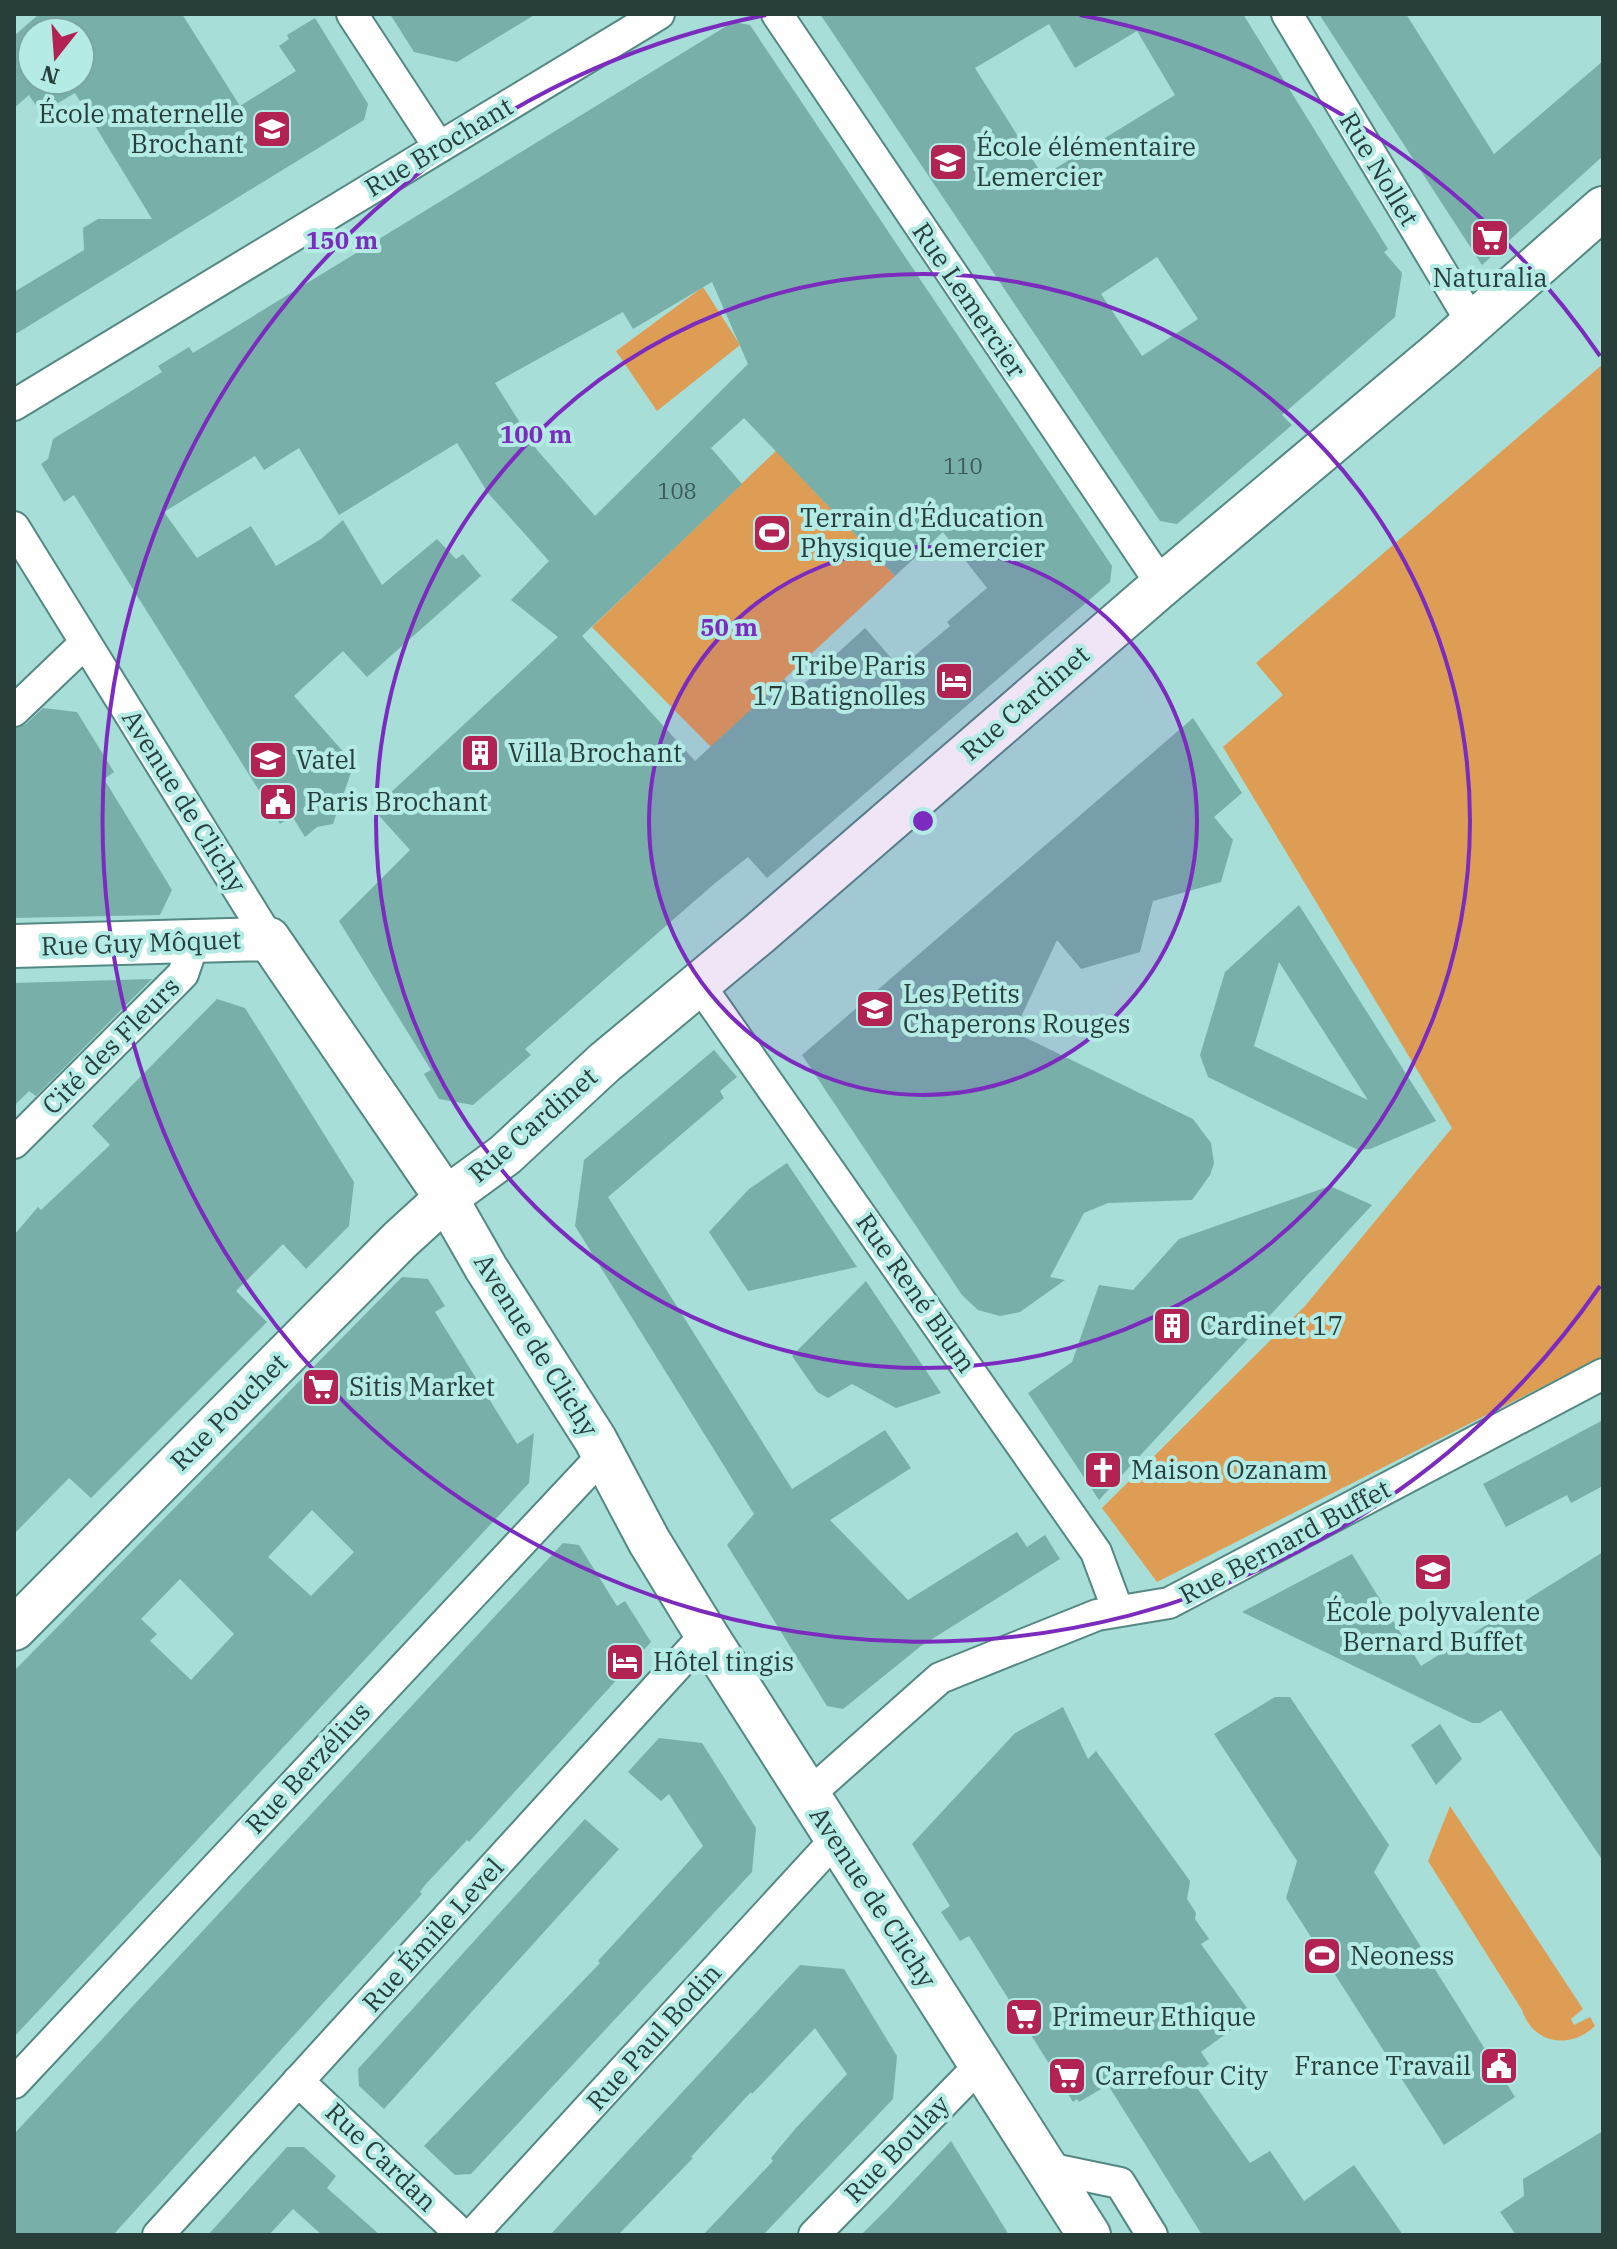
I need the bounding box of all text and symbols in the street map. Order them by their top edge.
north arrow [16,16,96,96]
text: N [37,59,63,92]
street label: Rue Brochant [358,89,519,204]
place label: École maternelle Brochant [39,96,244,160]
street label: Rue Nollet [1333,105,1427,232]
school or university icon: École maternelle Brochant [251,108,293,150]
place label: École élémentaire Lemercier [976,129,1196,193]
school or university icon: École élémentaire Lemercier [927,141,969,183]
street label: Rue Lemercier [905,215,1035,384]
supermarket icon: Naturalia [1469,217,1511,259]
text: 150 m [306,224,378,256]
place label: Naturalia [1432,260,1548,294]
text: 100 m [500,418,572,450]
house number: 110 [943,451,983,480]
house number: 108 [657,476,697,505]
place label: Terrain d'Éducation Physique Lemercier [800,500,1045,564]
sports icon: Terrain d'Éducation Physique Lemercier [751,512,793,554]
text: 50 m [700,611,758,643]
street label: Rue Cardinet [953,637,1096,767]
place label: Tribe Paris 17 Batignolles [752,648,926,712]
hotel icon: Tribe Paris 17 Batignolles [933,660,975,702]
street label: Avenue de Clichy [115,703,255,898]
building icon: Villa Brochant [459,732,501,774]
place label: Villa Brochant [508,735,682,769]
school or university icon: Vatel [247,739,289,781]
place label: Vatel [296,742,356,776]
public building icon: Paris Brochant [257,781,299,823]
place label: Paris Brochant [306,784,488,818]
centre of rings [909,807,937,835]
street label: Rue Guy Môquet [40,922,242,962]
street label: Cité des Fleurs [34,969,186,1121]
place label: Les Petits Chaperons Rouges [903,976,1130,1040]
school or university icon: Les Petits Chaperons Rouges [854,988,896,1030]
street label: Rue Cardinet [461,1059,604,1189]
street label: Rue René Blum [849,1206,984,1379]
street label: Avenue de Clichy [467,1247,607,1442]
building icon: Cardinet 17 [1151,1305,1193,1347]
place label: Cardinet 17 [1200,1308,1343,1342]
street label: Rue Pouchet [162,1345,294,1477]
supermarket icon: Sitis Market [300,1366,342,1408]
place label: Sitis Market [349,1369,495,1403]
church icon: Maison Ozanam [1082,1449,1124,1491]
place label: Maison Ozanam [1131,1452,1328,1486]
street label: Rue Bernard Buffet [1173,1471,1396,1611]
school or university icon: École polyvalente Bernard Buffet [1412,1551,1454,1593]
place label: École polyvalente Bernard Buffet [1326,1594,1540,1658]
hotel icon: Hôtel tingis [604,1641,646,1683]
place label: Hôtel tingis [653,1644,794,1678]
street label: Rue Berzélius [238,1694,377,1840]
street label: Avenue de Clichy [803,1799,945,1994]
street label: Rue Émile Level [354,1850,510,2018]
sports icon: Neoness [1301,1935,1343,1977]
place label: Neoness [1350,1938,1454,1972]
street label: Rue Paul Bodin [578,1956,728,2117]
supermarket icon: Primeur Ethique [1003,1996,1045,2038]
place label: Primeur Ethique [1052,1999,1256,2033]
public building icon: France Travail [1478,2045,1520,2087]
place label: France Travail [1294,2048,1471,2082]
supermarket icon: Carrefour City [1046,2055,1088,2097]
place label: Carrefour City [1095,2058,1268,2092]
street label: Rue Boulay [836,2087,956,2209]
street label: Rue Cardan [319,2095,445,2218]

